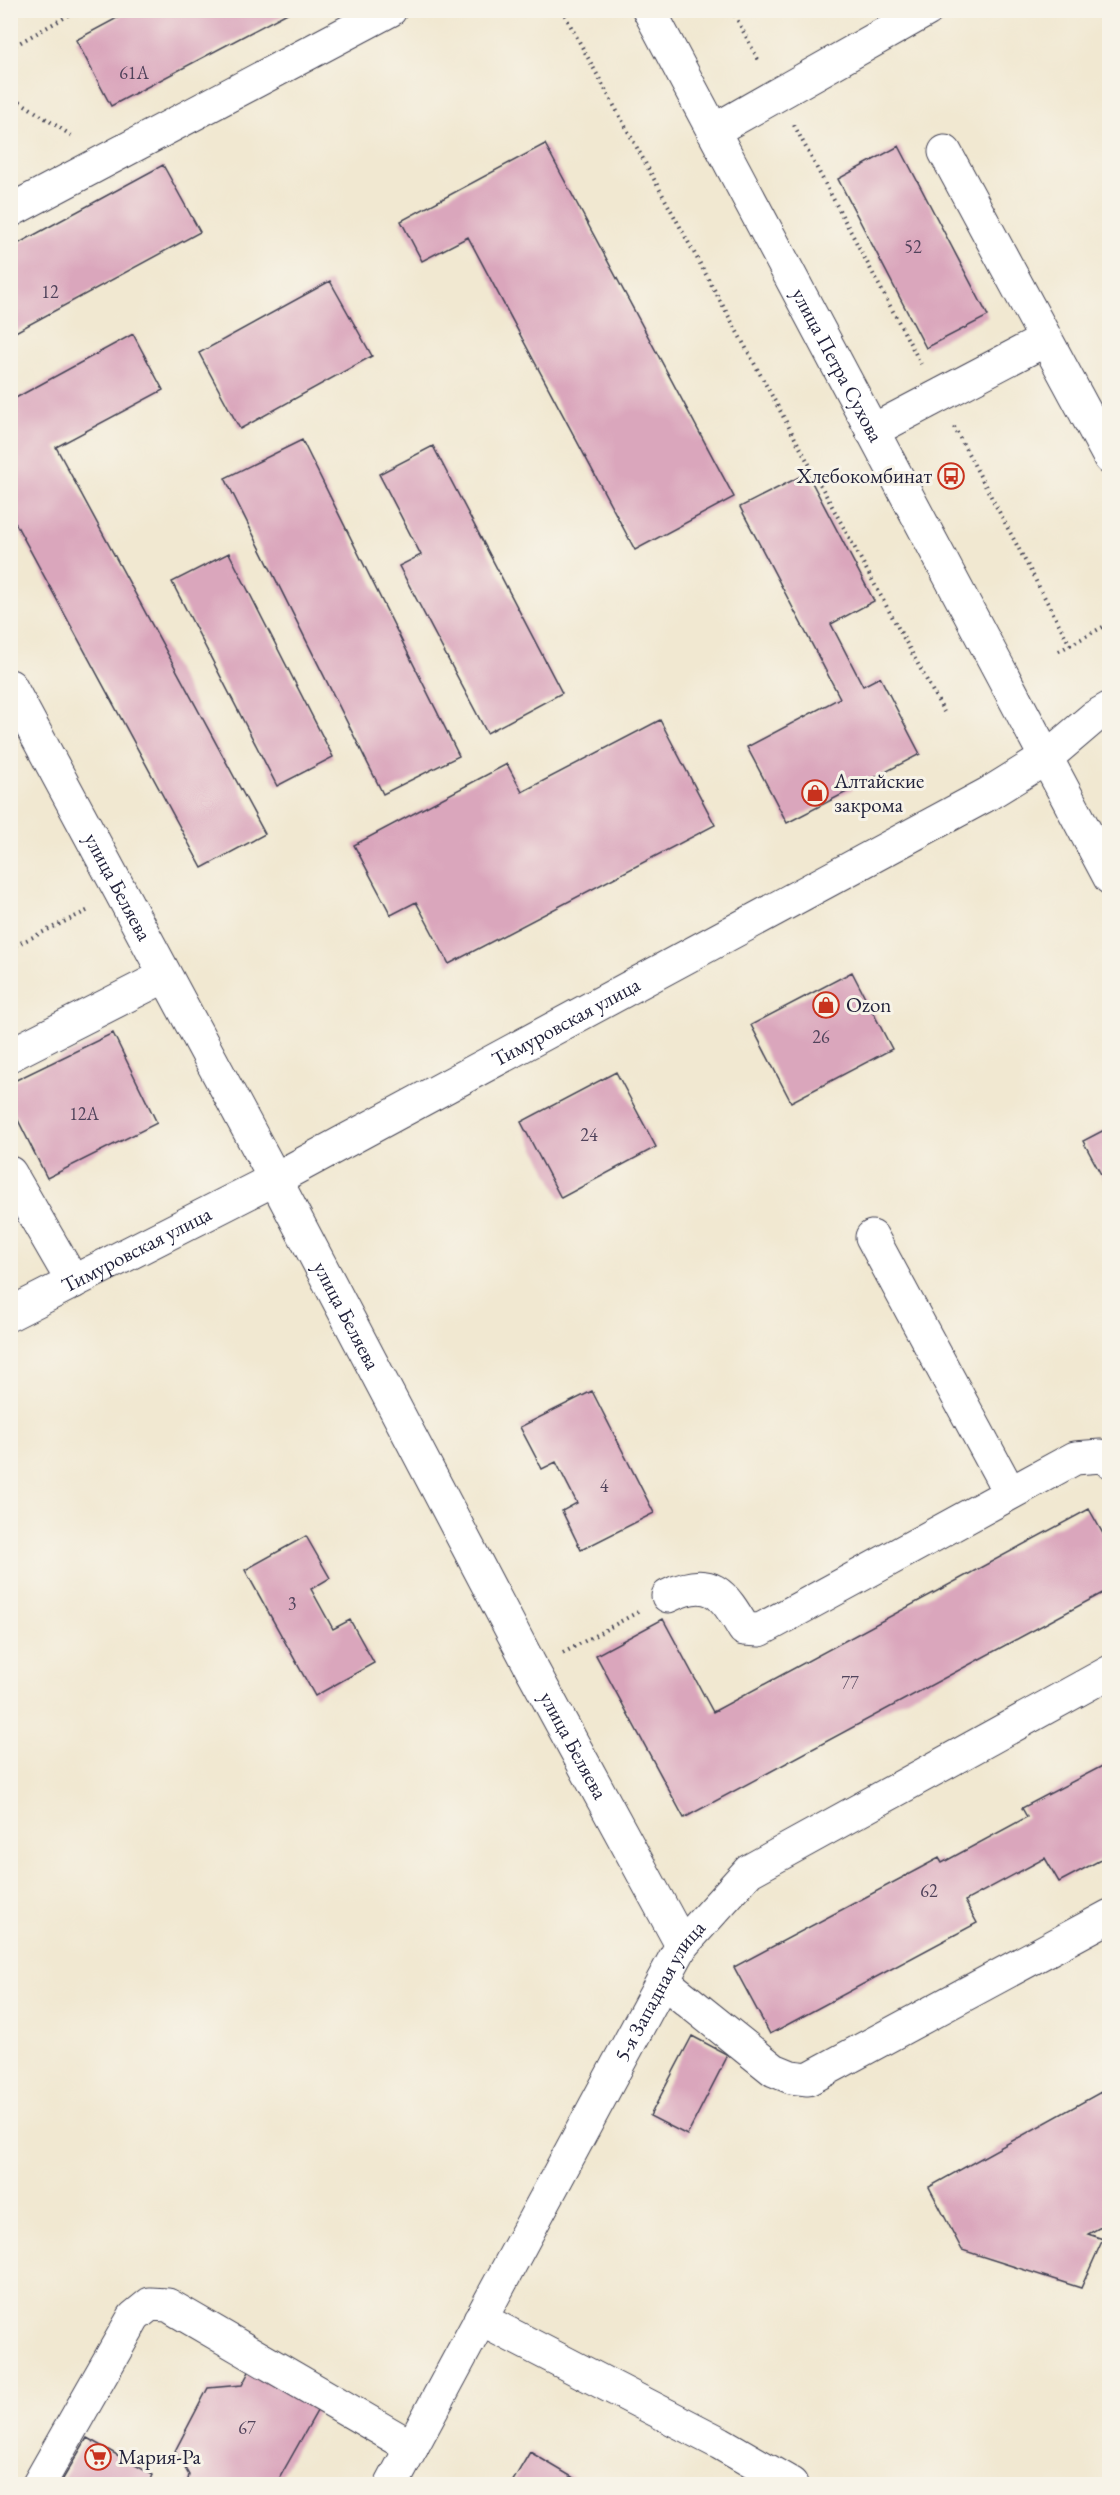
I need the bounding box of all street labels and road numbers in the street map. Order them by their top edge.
street label: улица Петра Сухова [786,283,890,447]
street label: улица Беляева [78,828,159,946]
street label: Тимуровская улица [487,970,645,1072]
street label: Тимуровская улица [57,1199,216,1298]
street label: улица Беляева [308,1257,387,1375]
street label: улица Беляева [534,1687,614,1804]
street label: 5-я Западная улица [608,1914,711,2066]

